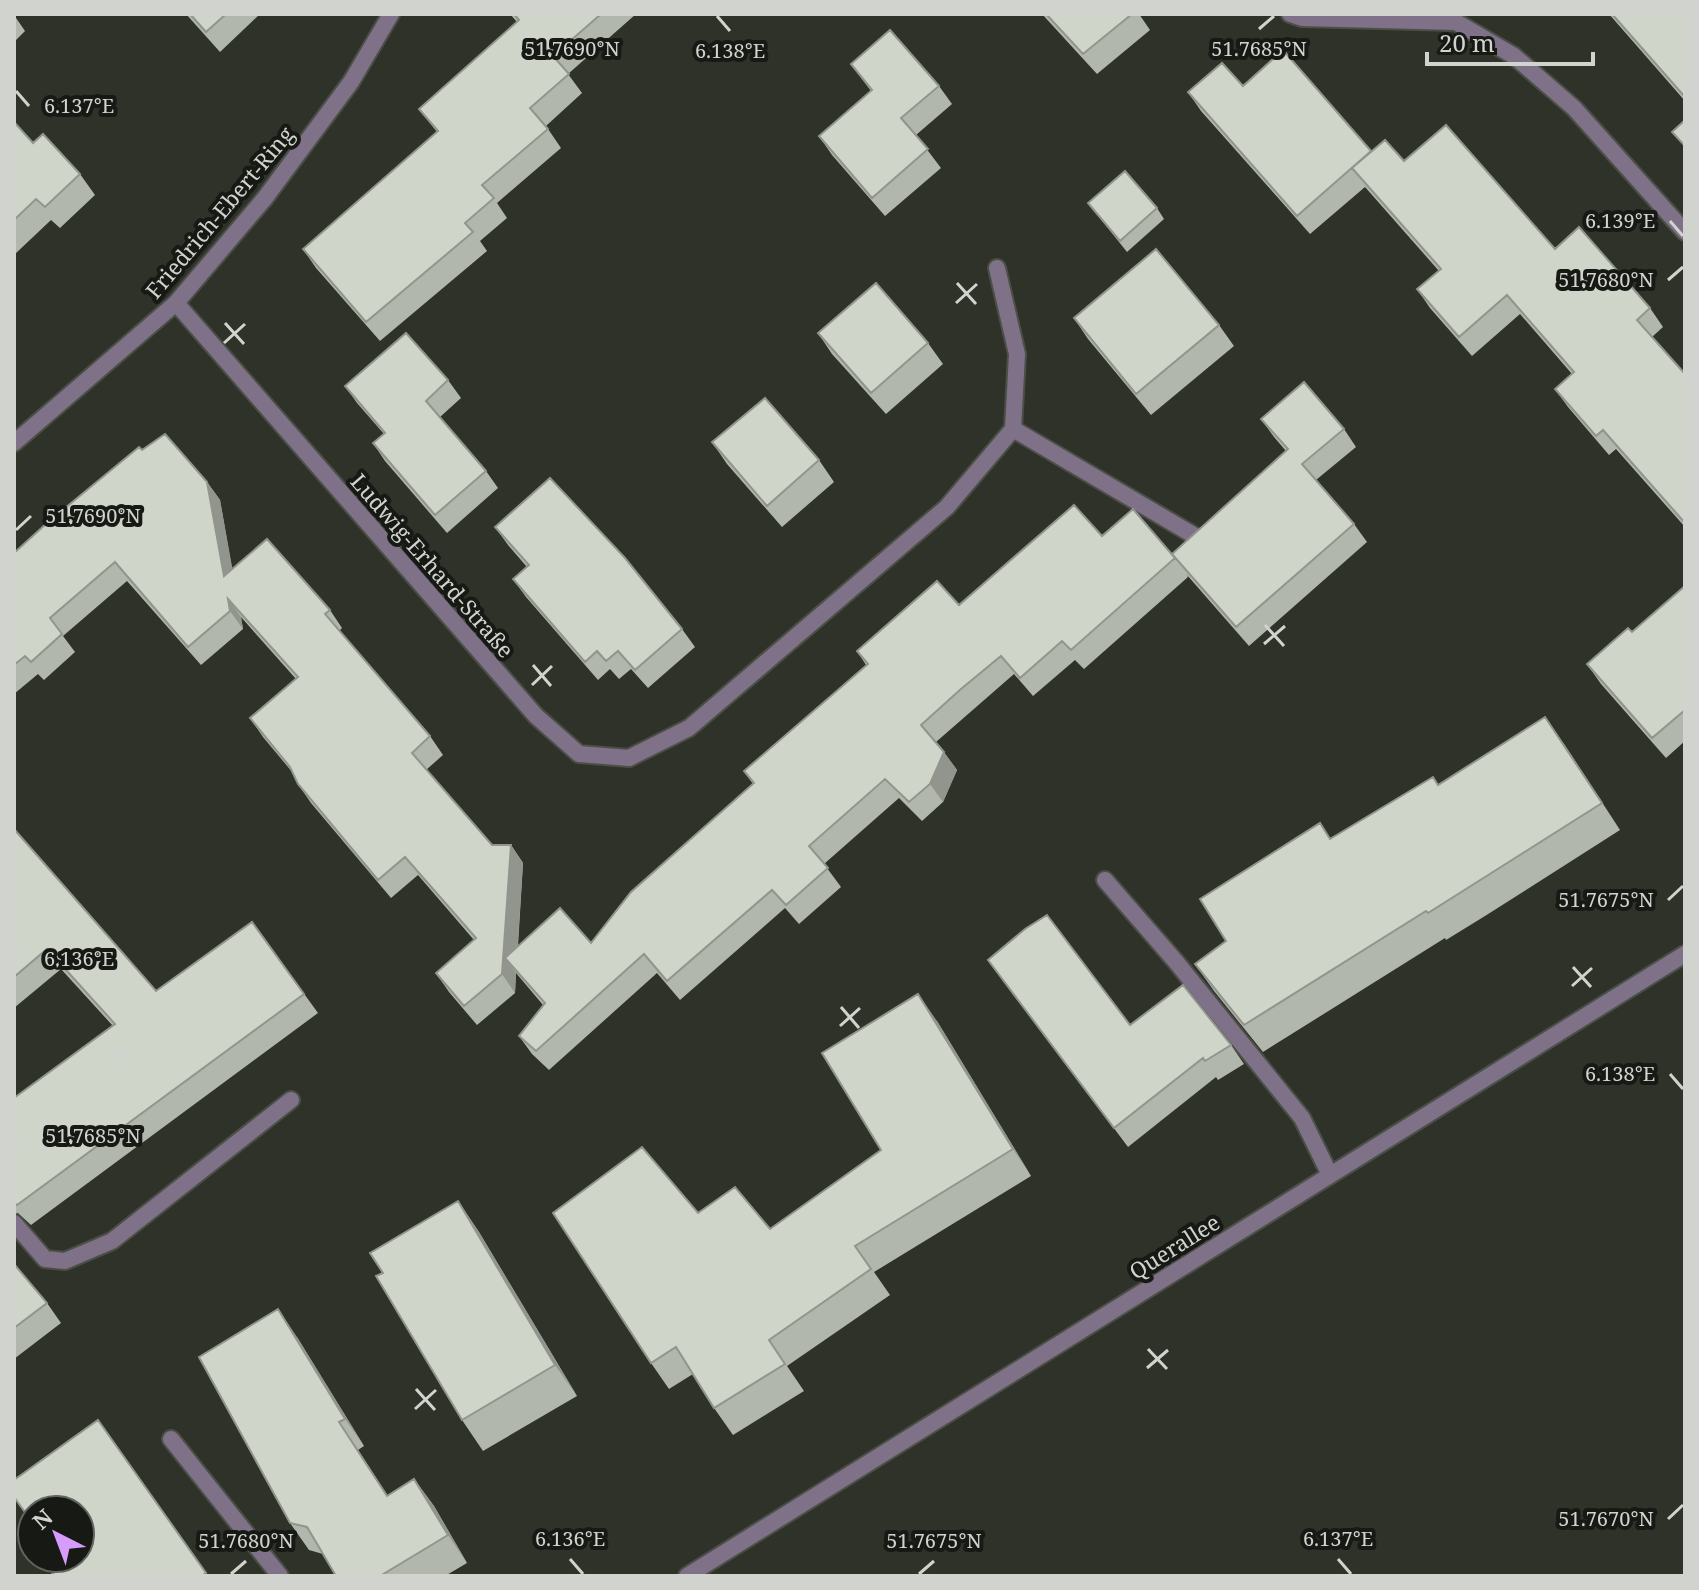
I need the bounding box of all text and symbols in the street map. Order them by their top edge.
scale bar [1427,16,1593,66]
text: 20 m [1439,26,1495,59]
text: 51.7690°N [524,35,620,62]
text: 51.7685°N [1211,35,1307,62]
text: 6.138°E [695,37,765,64]
text: 6.137°E [44,92,114,119]
street label: Friedrich-Ebert-Ring [138,119,300,304]
text: 6.139°E [1585,207,1655,234]
text: 51.7680°N [1558,266,1654,293]
street label: Ludwig-Erhard-Straße [345,466,521,664]
text: 51.7690°N [45,502,141,529]
text: 51.7675°N [1558,886,1654,913]
text: 6.136°E [44,945,114,972]
text: 6.138°E [1585,1060,1655,1087]
text: 51.7685°N [45,1122,141,1149]
street label: Querallee [1123,1206,1225,1286]
north arrow [16,1494,96,1574]
text: N [25,1501,58,1535]
text: 51.7670°N [1558,1505,1654,1532]
text: 6.136°E [535,1525,605,1552]
text: 6.137°E [1303,1525,1373,1552]
text: 51.7680°N [198,1527,294,1554]
text: 51.7675°N [886,1527,982,1554]

